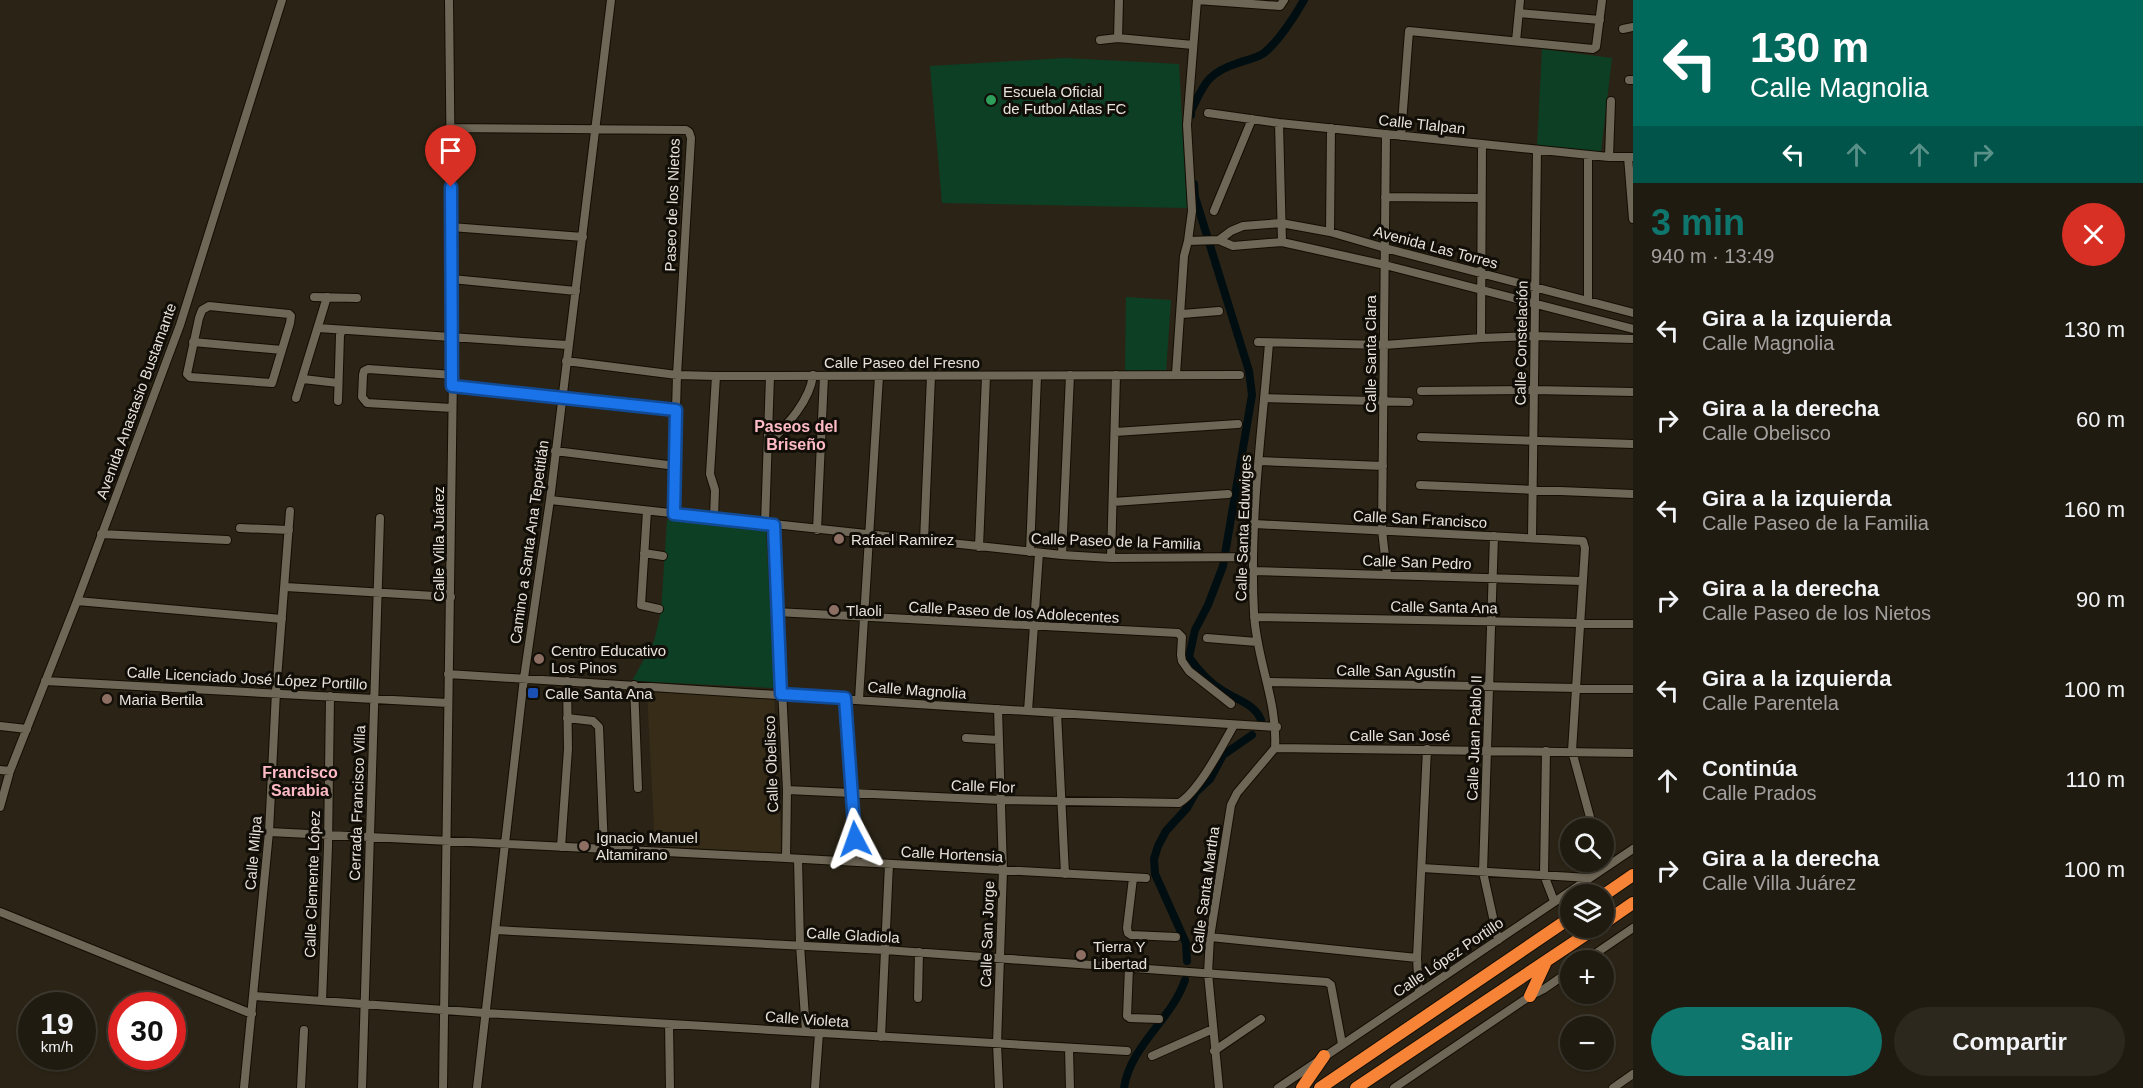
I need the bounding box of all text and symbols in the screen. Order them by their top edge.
icon: left [1651,24,1729,102]
text: 130 m [1750,24,1869,71]
text: Calle Magnolia [1750,73,1929,103]
place label: Escuela Oficial de Futbol Atlas FC [1003,83,1127,117]
marker: Escuela Oficial de Futbol Atlas FC [984,93,998,107]
street label: Calle Tlalpan [1378,111,1466,137]
pin [425,125,476,187]
icon: arrive [434,134,467,167]
street label: Paseo de los Nietos [661,138,683,272]
icon: left [1777,138,1810,171]
icon: ahead [1840,138,1873,171]
icon: ahead [1903,138,1936,171]
icon: right [1966,138,1999,171]
text: 3 min [1651,202,1745,243]
button: close [2062,203,2125,266]
street label: Avenida Las Torres [1372,222,1500,272]
text: 940 m · 13:49 [1651,245,1774,267]
street label: Calle Constelación [1511,280,1531,406]
street label: Calle Santa Clara [1362,295,1379,413]
street label: Avenida Anastasio Bustamante [93,301,179,501]
text: Gira a la izquierda [1702,306,1892,331]
icon: left [1651,314,1684,347]
text: 130 m [2064,317,2125,342]
text: Calle Magnolia [1702,332,1834,354]
street label: Calle Paseo del Fresno [824,354,980,371]
text: Gira a la derecha [1702,396,1879,421]
icon: right [1651,404,1684,437]
text: 60 m [2076,407,2125,432]
district label: Paseos del Briseño [754,418,838,453]
text: Calle Obelisco [1702,422,1831,444]
street label: Camino a Santa Ana Tepetitlán [506,439,552,645]
street label: Calle Santa Eduwiges [1232,454,1254,602]
street label: Calle Villa Juárez [430,486,447,602]
text: Gira a la izquierda [1702,486,1892,511]
icon: left [1651,494,1684,527]
text: 160 m [2064,497,2125,522]
street label: Calle San Francisco [1353,507,1487,531]
text: Calle Paseo de la Familia [1702,512,1929,534]
street label: Calle Paseo de la Familia [1031,530,1202,552]
place label: Rafael Ramirez [851,531,954,548]
marker: Rafael Ramirez [832,532,846,546]
street label: Calle San Pedro [1362,552,1472,572]
text: Gira a la derecha [1702,576,1879,601]
icon: right [1651,584,1684,617]
text: 90 m [2076,587,2125,612]
street label: Calle Paseo de los Adolecentes [908,598,1120,626]
street label: Calle Santa Ana [1390,598,1499,616]
place label: Tlaoli [846,602,882,619]
text: Calle Paseo de los Nietos [1702,602,1931,624]
marker: Tlaoli [827,603,841,617]
place label: Centro Educativo Los Pinos [551,642,666,676]
marker: Centro Educativo Los Pinos [532,652,546,666]
street label: Calle San Agustín [1336,661,1456,681]
street label: Calle Licenciado José López Portillo [126,663,368,693]
text: Gira a la izquierda [1702,666,1892,691]
icon: left [1651,674,1684,707]
street label: Calle Juan Pablo II [1463,675,1485,801]
text: 100 m [2064,677,2125,702]
street label: Calle Magnolia [867,678,968,702]
place label: Calle Santa Ana [545,685,653,702]
marker: Calle Santa Ana [526,686,540,700]
place label: Maria Bertila [119,691,204,708]
marker: Maria Bertila [100,692,114,706]
text: Calle Parentela [1702,692,1839,714]
street label: Calle Obelisco [761,715,781,813]
street label: Cerrada Francisco Villa [346,724,368,881]
street label: Calle San José [1350,727,1450,744]
text: Continúa [1702,756,1797,781]
district label: Francisco Sarabia [262,764,338,799]
icon: ahead [1651,764,1684,797]
text: 110 m [2065,767,2125,792]
street label: Calle Flor [951,776,1015,796]
text: Calle Prados [1702,782,1817,804]
position arrow [823,807,887,871]
street label: Calle Clemente López [301,810,323,958]
street label: Calle Milpa [241,815,265,891]
map controls [1560,818,1614,1070]
button: search [1560,818,1614,872]
street label: Calle Santa Martha [1188,825,1222,955]
place label: Ignacio Manuel Altamirano [596,829,698,863]
marker: Ignacio Manuel Altamirano [577,839,591,853]
street label: Calle Hortensia [900,843,1004,865]
text: Gira a la derecha [1702,846,1879,871]
icon: right [1651,854,1684,887]
text: 100 m [2064,857,2125,882]
text: Calle Villa Juárez [1702,872,1856,894]
street label: Calle San Jorge [977,880,997,988]
button: layers [1560,884,1614,938]
street label: Calle López Portillo [1390,914,1506,1000]
street label: Calle Gladiola [806,924,901,946]
place label: Tierra Y Libertad [1093,938,1147,972]
marker: Tierra Y Libertad [1074,948,1088,962]
button: + [1560,950,1614,1004]
speed limit sign: 30 [108,992,186,1070]
text: 19 [40,1007,74,1040]
button: Salir [1651,1007,1882,1076]
button: Compartir [1894,1007,2125,1076]
street label: Calle Violeta [765,1008,850,1030]
button: − [1560,1016,1614,1070]
text: km/h [41,1038,73,1055]

